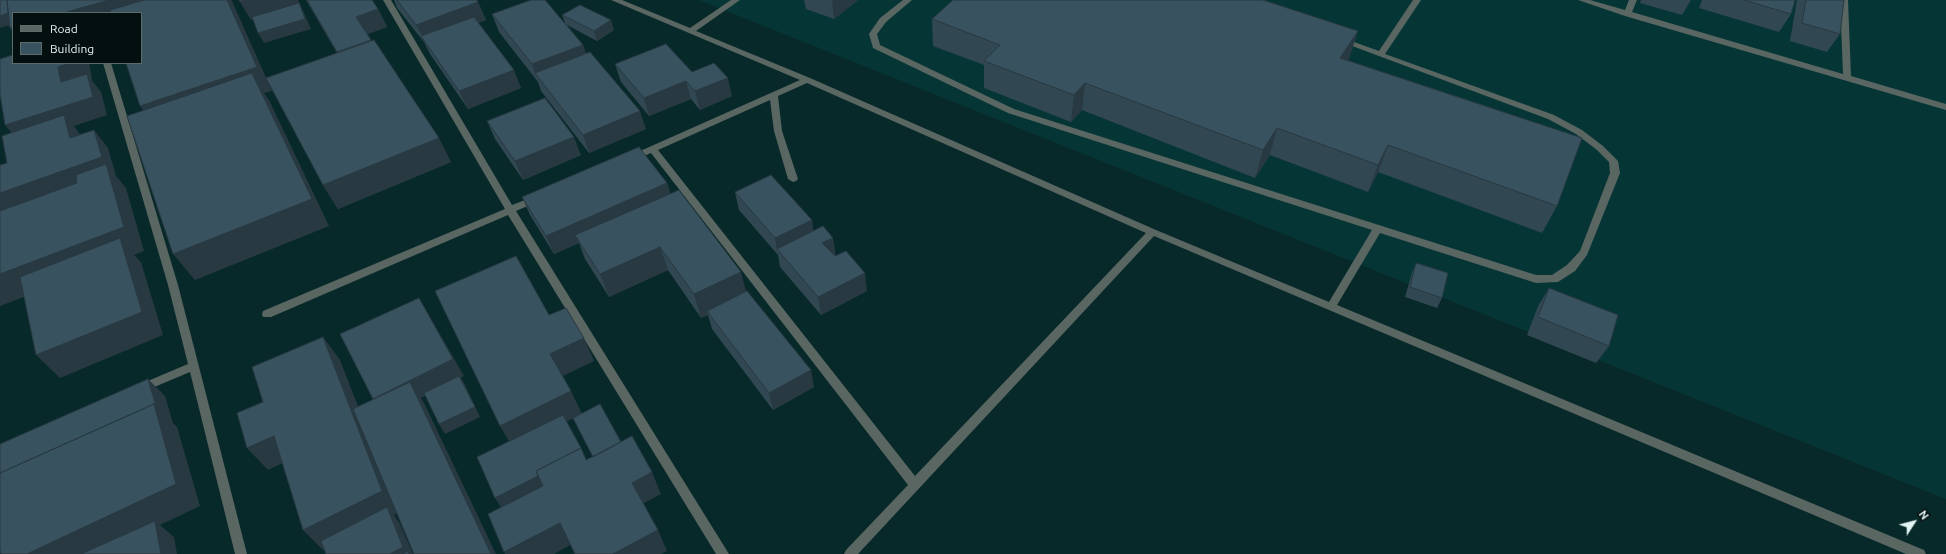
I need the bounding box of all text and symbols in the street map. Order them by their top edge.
legend [12,12,142,64]
text: Road [50,22,78,35]
text: Building [50,42,94,55]
north arrow [1894,502,1934,542]
text: N [1916,508,1931,522]

